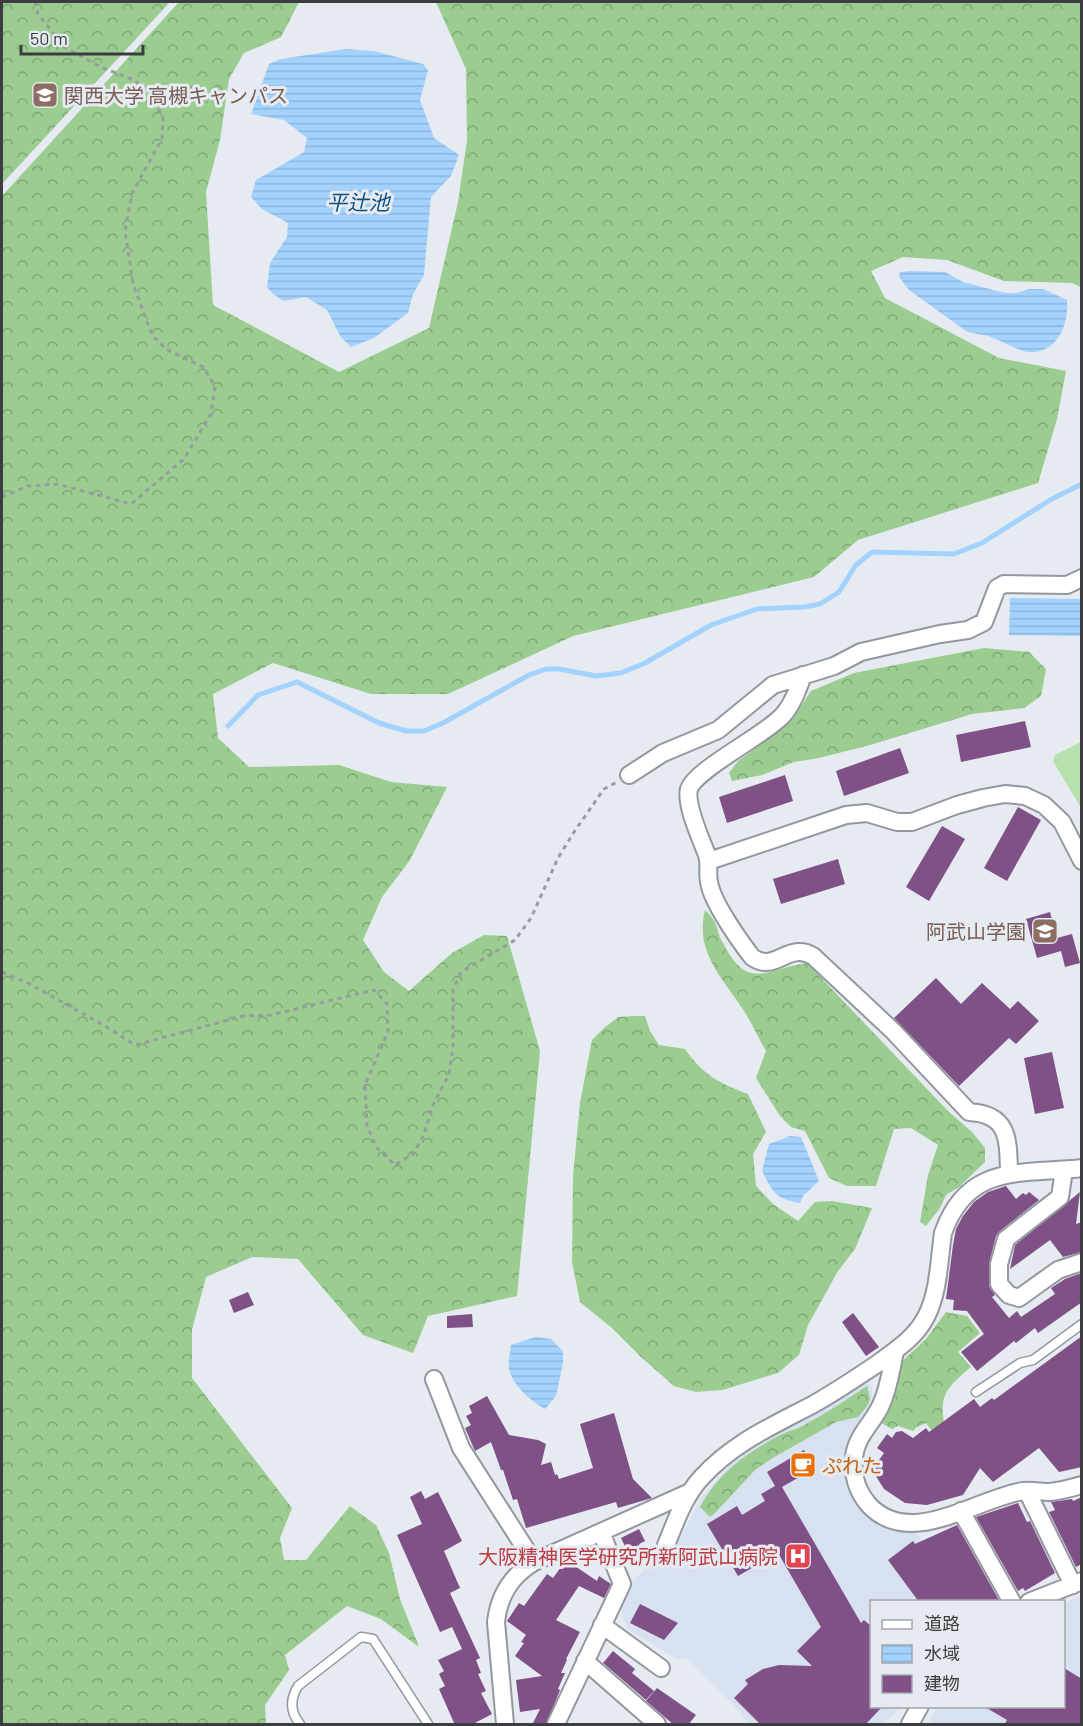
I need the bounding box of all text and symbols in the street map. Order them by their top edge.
scale bar [21,18,142,56]
text: 50 m [30,27,68,49]
school or university icon: 関西大学 高槻キャンパス [30,80,60,110]
place label: 関西大学 高槻キャンパス [64,83,288,107]
water label: 平辻池 [327,189,391,214]
school or university icon: 阿武山学園 [1030,916,1060,946]
place label: 阿武山学園 [926,919,1026,943]
cafe icon: ぷれた [788,1450,818,1480]
place label: ぷれた [822,1453,882,1477]
hospital icon: 大阪精神医学研究所新阿武山病院 [783,1541,813,1571]
place label: 大阪精神医学研究所新阿武山病院 [478,1544,778,1568]
legend [870,1600,1065,1708]
text: 道路 [924,1612,960,1634]
text: 水域 [924,1642,960,1664]
text: 建物 [924,1672,960,1694]

